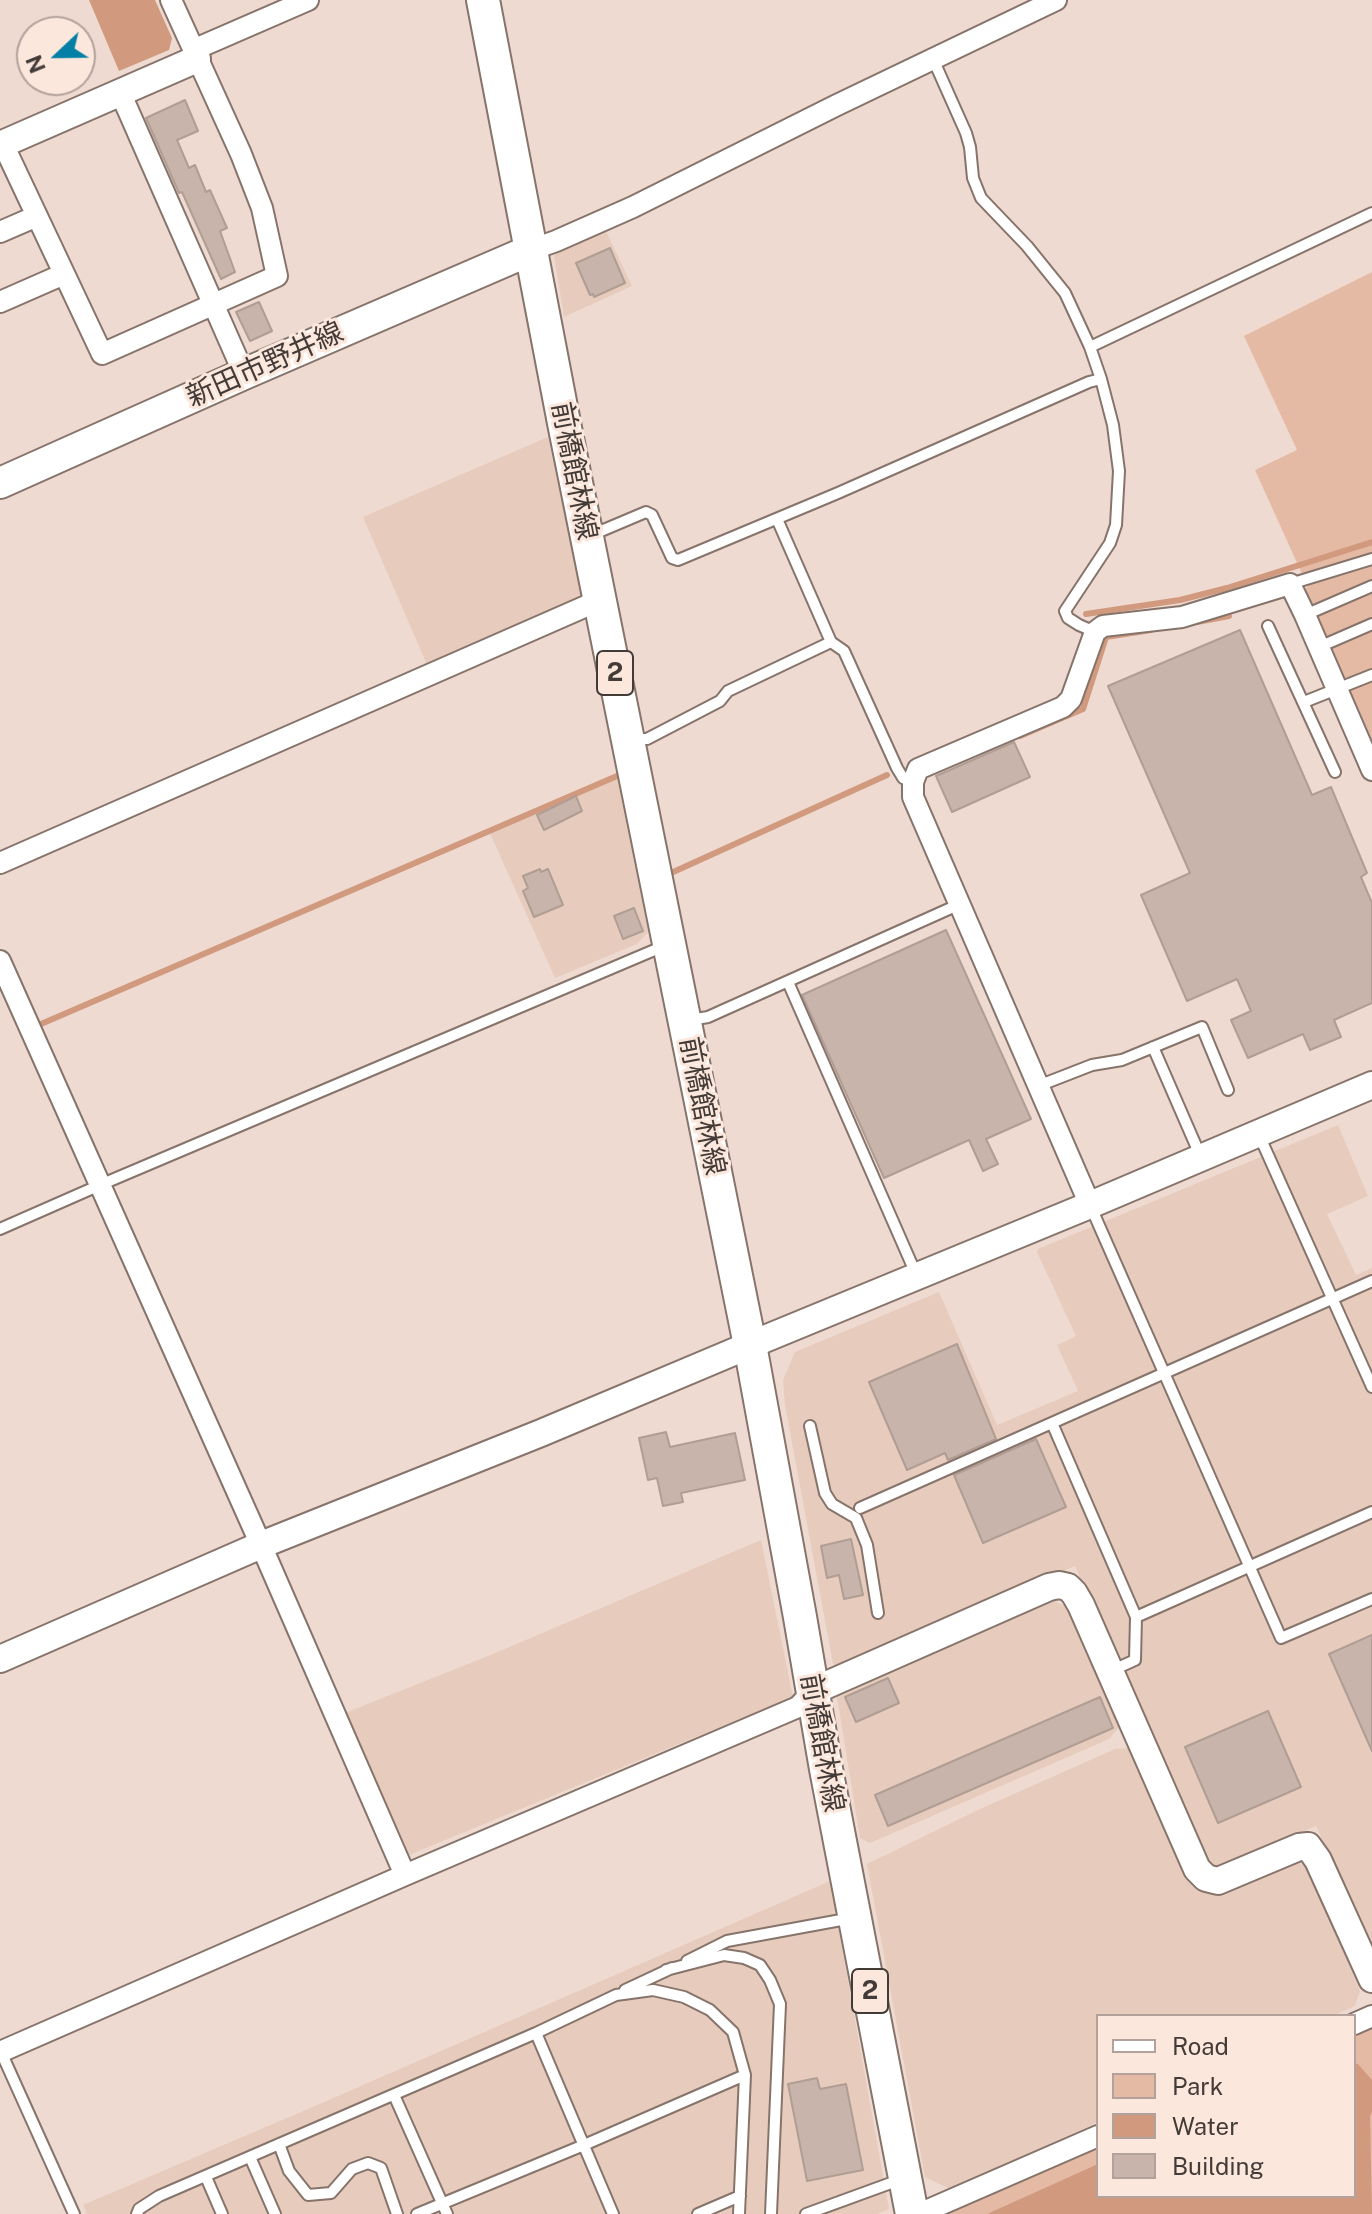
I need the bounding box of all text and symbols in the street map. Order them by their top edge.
north arrow [16,16,96,96]
text: N [20,51,51,77]
street label: 新田市野井線 [181,315,349,415]
street label: 前橋館林線 [544,399,604,543]
road number: 2 [597,651,633,695]
street label: 前橋館林線 [672,1034,732,1178]
street label: 前橋館林線 [793,1671,851,1815]
road number: 2 [852,1969,888,2013]
legend [1096,2014,1356,2198]
text: Road [1172,2032,1229,2060]
text: Park [1172,2072,1223,2100]
text: Water [1172,2112,1239,2140]
text: Building [1172,2152,1264,2180]

